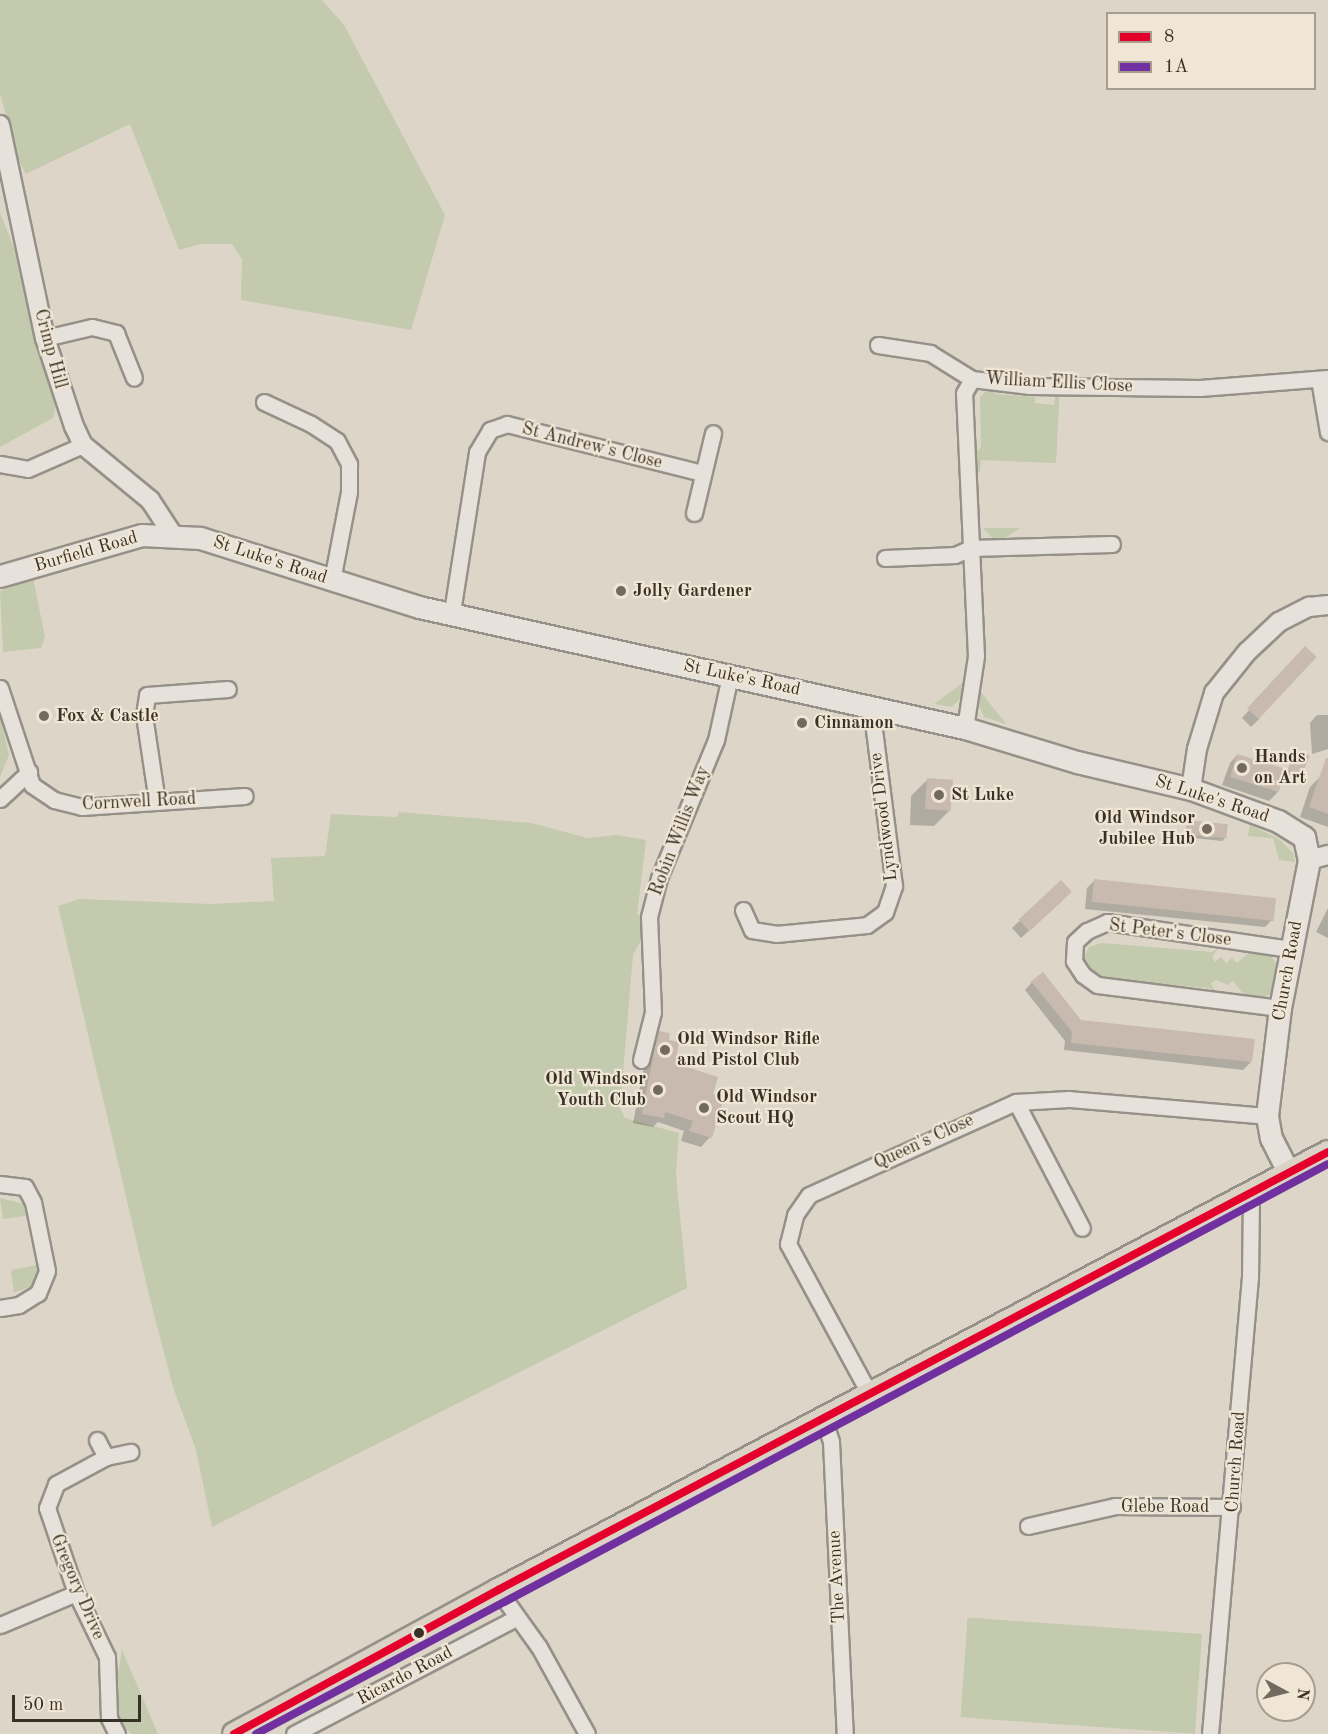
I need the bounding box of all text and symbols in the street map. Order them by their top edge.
legend [1106,12,1316,90]
text: 8 [1164,28,1174,46]
text: 1A [1164,58,1188,76]
street label: Crimp Hill [29,307,71,391]
street label: William Ellis Close [985,368,1133,398]
street label: St Andrew's Close [519,418,665,474]
street label: Burfield Road [32,527,140,577]
street label: St Luke's Road [210,531,330,589]
place label: Jolly Gardener [633,580,752,602]
marker: Jolly Gardener [614,584,628,598]
street label: St Luke's Road [682,655,802,701]
place label: Fox & Castle [56,705,159,727]
marker: Fox & Castle [37,709,51,723]
place label: Cinnamon [814,712,894,734]
marker: Cinnamon [795,716,809,730]
place label: Hands on Art [1254,747,1306,789]
street label: Lyndwood Drive [865,751,903,883]
marker: Hands on Art [1235,761,1249,775]
street label: Robin Willis Way [645,763,715,899]
street label: St Luke's Road [1152,770,1272,828]
place label: St Luke [951,784,1014,806]
street label: Cornwell Road [81,788,197,816]
marker: St Luke [932,788,946,802]
place label: Old Windsor Jubilee Hub [1094,808,1195,850]
marker: Old Windsor Jubilee Hub [1200,822,1214,836]
street label: St Peter's Close [1108,915,1232,951]
street label: Church Road [1269,919,1307,1023]
place label: Old Windsor Rifle and Pistol Club [677,1029,820,1072]
marker: Old Windsor Rifle and Pistol Club [658,1043,672,1057]
place label: Old Windsor Youth Club [545,1069,646,1112]
marker: Old Windsor Youth Club [651,1083,665,1097]
place label: Old Windsor Scout HQ [716,1087,817,1130]
marker: Old Windsor Scout HQ [697,1101,711,1115]
street label: Queen's Close [871,1109,977,1175]
street label: Church Road [1222,1411,1250,1513]
street label: Glebe Road [1121,1496,1209,1518]
street label: The Avenue [824,1530,850,1624]
street label: Gregory Drive [45,1531,109,1643]
unlabelled marker [413,1627,425,1639]
street label: Ricardo Road [353,1642,457,1710]
north arrow [1256,1662,1316,1722]
scale bar [15,1683,144,1721]
text: N [1293,1687,1311,1701]
text: 50 m [23,1696,63,1714]

